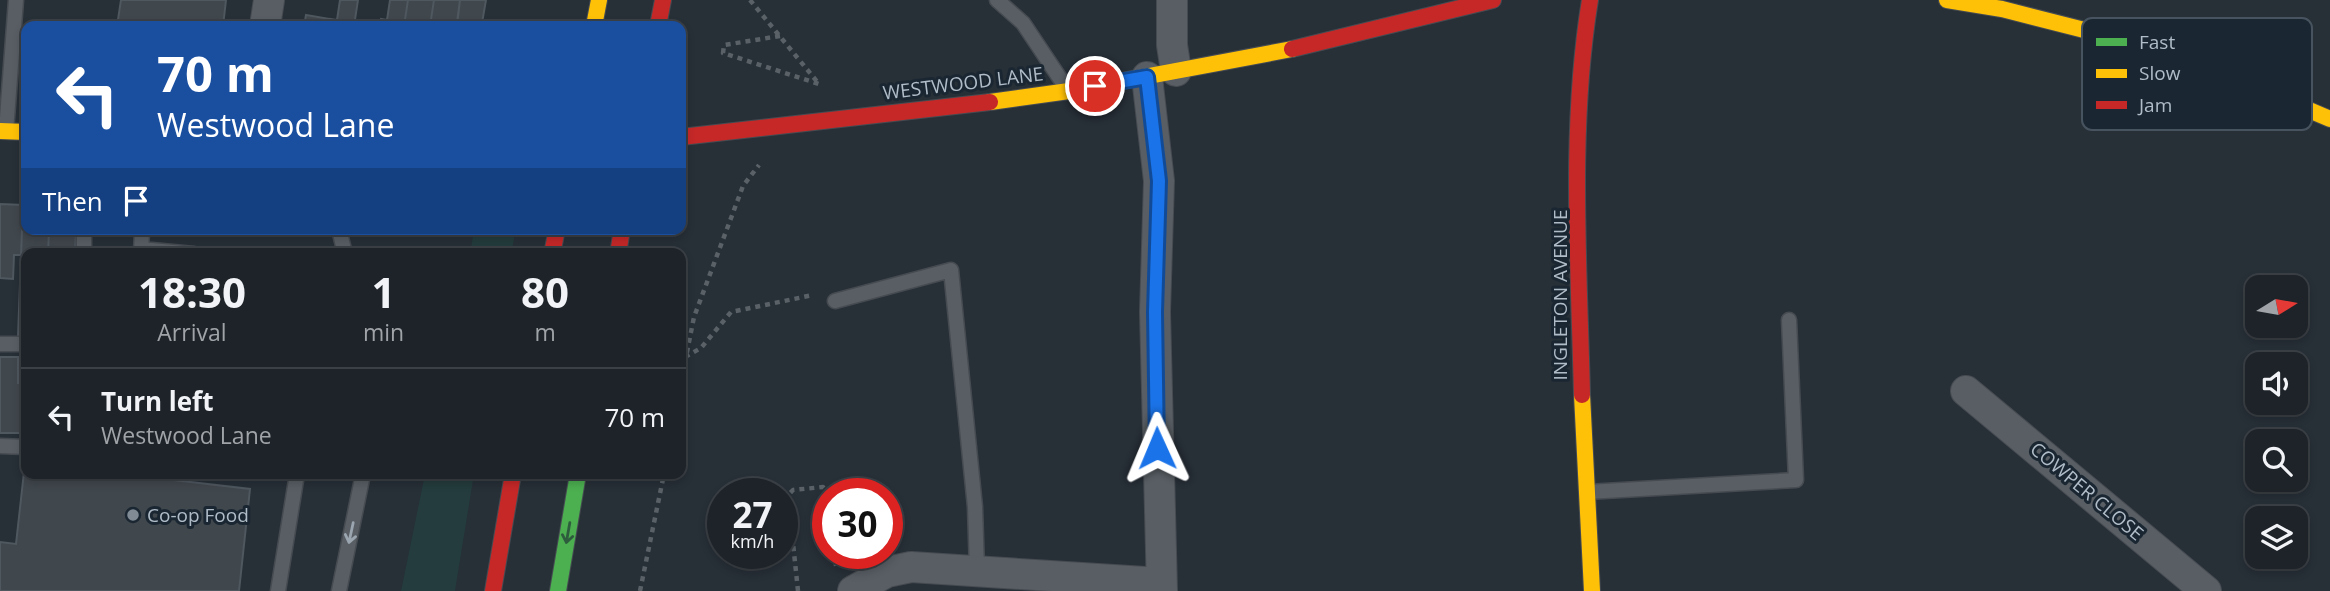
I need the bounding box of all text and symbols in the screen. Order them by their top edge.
legend [2082,18,2312,130]
text: Fast [2139,29,2175,55]
text: 70 m [157,40,274,106]
icon: left [42,49,133,140]
pin [1065,56,1125,116]
street label: WESTWOOD LANE [881,60,1045,106]
text: Slow [2139,60,2181,86]
icon: arrive [1076,67,1114,105]
text: Jam [2137,92,2172,118]
text: Westwood Lane [157,103,394,146]
icon: arrive [117,182,155,220]
text: Then [42,183,103,219]
street label: INGLETON AVENUE [1547,210,1573,381]
text: 18:30 [138,263,246,320]
text: 1 [371,263,396,320]
text: 80 [521,263,569,320]
north arrow [2245,275,2308,338]
map controls [2245,275,2308,569]
text: Arrival [157,316,227,348]
text: min [363,316,404,348]
text: m [534,316,556,348]
button: sound [2245,352,2308,415]
text: Turn left [101,383,213,419]
icon: left [42,398,80,436]
text: 70 m [604,399,665,435]
position arrow [1120,411,1194,485]
text: Westwood Lane [101,419,272,451]
button: search [2245,429,2308,492]
street label: COWPER CLOSE [2025,436,2149,546]
speed limit sign: 30 [812,478,903,569]
text: 27 [732,491,773,538]
place label: Co-op Food [147,502,249,528]
button: layers [2245,506,2308,569]
marker: Co-op Food [125,507,141,523]
one-way arrow [344,521,358,544]
one-way arrow [561,521,574,544]
text: km/h [731,529,774,553]

